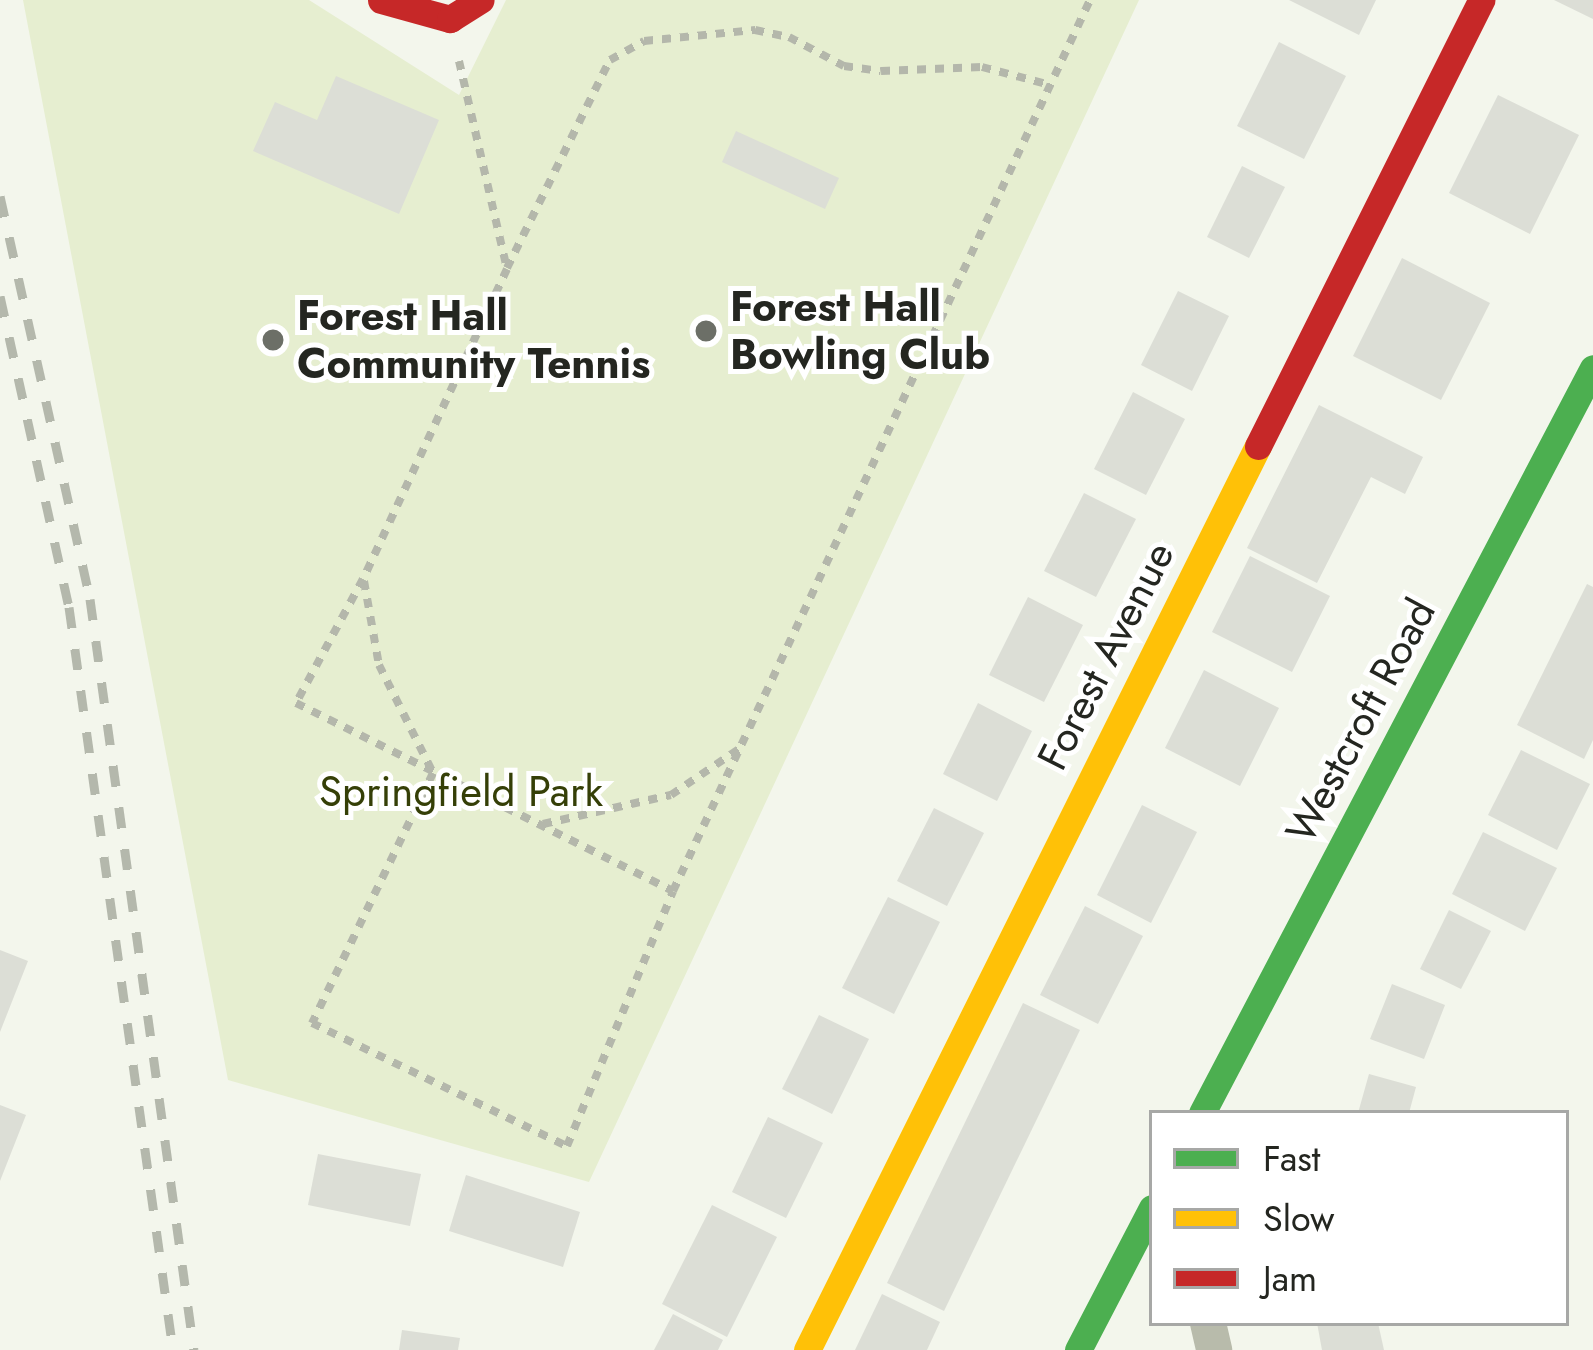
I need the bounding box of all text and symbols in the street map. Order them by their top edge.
place label: Forest Hall Bowling Club [730,282,990,380]
place label: Forest Hall Community Tennis [297,291,650,389]
marker: Forest Hall Bowling Club [693,318,719,344]
marker: Forest Hall Community Tennis [260,327,286,353]
street label: Forest Avenue [1027,534,1185,778]
street label: Westcroft Road [1276,590,1446,852]
park label: Springfield Park [319,767,603,817]
legend [1149,1110,1569,1326]
text: Fast [1263,1132,1320,1184]
text: Slow [1263,1192,1335,1244]
text: Jam [1263,1252,1317,1304]

